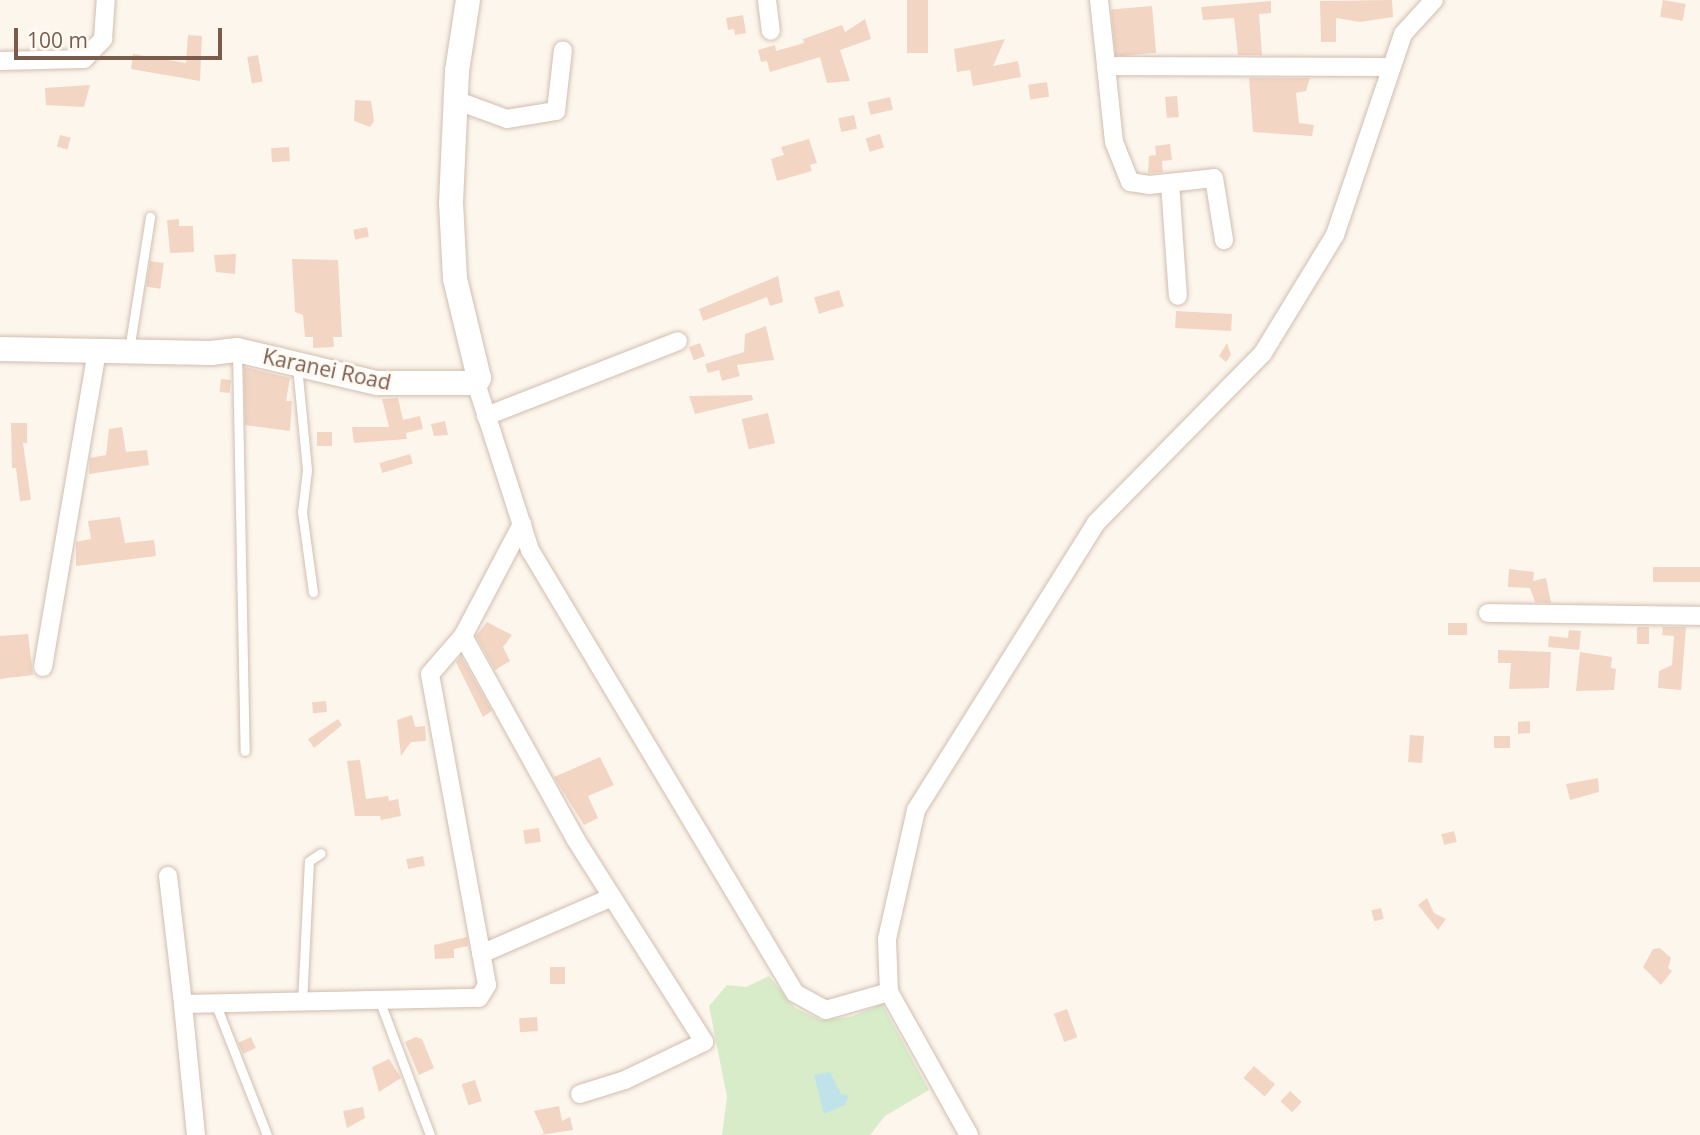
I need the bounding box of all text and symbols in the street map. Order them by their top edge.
scale bar [18,14,226,58]
text: 100 m [27,26,88,54]
street label: Karanei Road [261,343,393,395]

